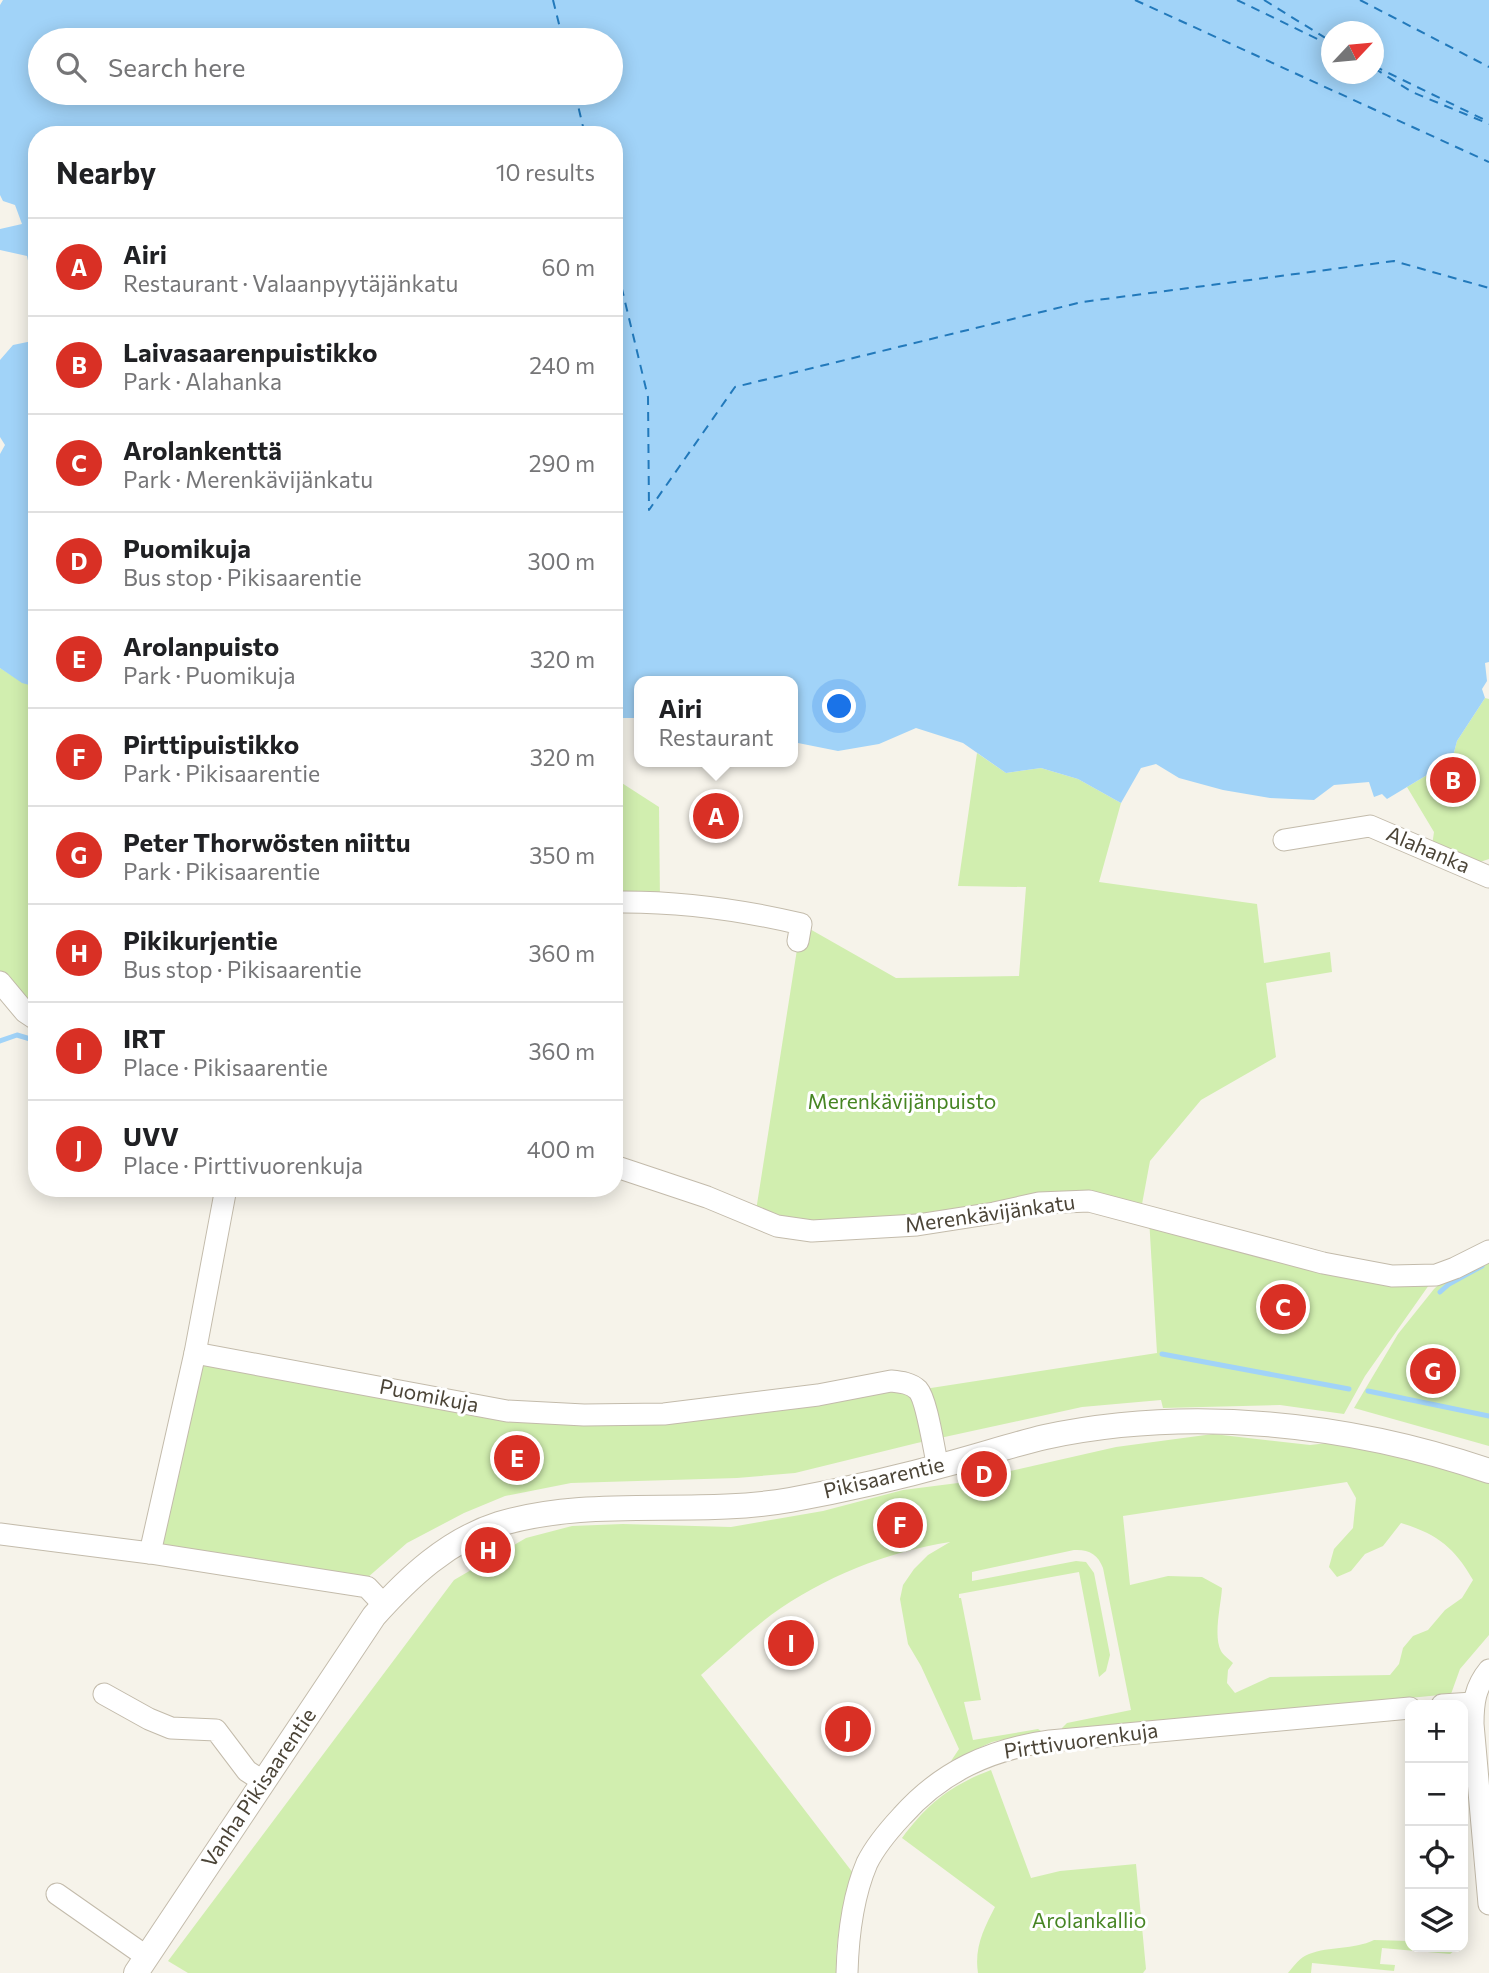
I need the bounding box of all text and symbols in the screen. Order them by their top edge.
north arrow [1321,21,1384,84]
search box [28,28,623,105]
icon: search [52,48,90,86]
text: Search here [108,51,246,82]
text: Nearby [56,153,156,190]
text: 10 results [496,158,595,186]
text: Airi [123,238,167,269]
text: A [71,253,87,281]
text: 60 m [542,253,595,281]
text: Restaurant · Valaanpyytäjänkatu [123,269,458,297]
text: Laivasaarenpuistikko [123,336,378,367]
text: B [71,351,87,379]
text: 240 m [529,351,595,379]
text: Park · Alahanka [123,367,282,395]
text: Arolankenttä [123,434,282,465]
text: C [71,449,87,477]
text: 290 m [529,449,595,477]
text: Park · Merenkävijänkatu [123,465,373,493]
text: Puomikuja [123,532,251,563]
text: D [71,547,87,575]
text: 300 m [527,547,595,575]
text: Bus stop · Pikisaarentie [123,563,362,591]
text: Arolanpuisto [123,630,279,661]
text: E [72,645,86,673]
text: 320 m [530,645,595,673]
text: Park · Puomikuja [123,661,296,689]
popup [634,676,798,767]
your location [822,689,856,723]
text: Airi [658,692,702,723]
text: Restaurant [658,723,774,751]
text: Pirttipuistikko [123,728,299,759]
text: F [72,743,86,771]
text: 320 m [530,743,595,771]
pin: B [1430,754,1476,806]
text: Park · Pikisaarentie [123,759,320,787]
pin: A [693,790,739,842]
street label: Alahanka [1383,820,1474,877]
text: Peter Thorwösten niittu [123,826,411,857]
text: G [71,841,87,869]
text: 350 m [529,841,595,869]
text: Park · Pikisaarentie [123,857,320,885]
text: Pikikurjentie [123,924,278,955]
text: H [70,939,88,967]
text: 360 m [528,939,595,967]
text: Bus stop · Pikisaarentie [123,955,362,983]
text: IRT [123,1022,165,1053]
text: I [75,1037,83,1065]
text: 360 m [528,1037,595,1065]
text: Place · Pikisaarentie [123,1053,328,1081]
park label: Merenkävijänpuisto [808,1088,996,1113]
text: UVV [123,1120,179,1151]
text: J [75,1135,83,1163]
text: 400 m [527,1135,595,1163]
text: Place · Pirttivuorenkuja [123,1151,363,1179]
street label: Merenkävijänkatu [903,1188,1076,1237]
pin: C [1260,1281,1306,1333]
pin: G [1410,1345,1456,1397]
street label: Puomikuja [378,1373,481,1416]
pin: E [494,1432,540,1484]
pin: D [961,1448,1007,1500]
street label: Pikisaarentie [821,1451,946,1503]
pin: F [877,1499,923,1551]
pin: H [465,1524,511,1576]
pin: I [768,1617,814,1669]
map controls [1405,1700,1468,1952]
button: + [1405,1700,1468,1763]
street label: Vanha Pikisaarentie [195,1703,320,1871]
pin: J [825,1703,871,1755]
street label: Pirttivuorenkuja [1002,1716,1159,1763]
button: − [1405,1763,1468,1826]
button: locate [1405,1826,1468,1889]
button: layers [1405,1889,1468,1952]
park label: Arolankallio [1032,1907,1146,1932]

